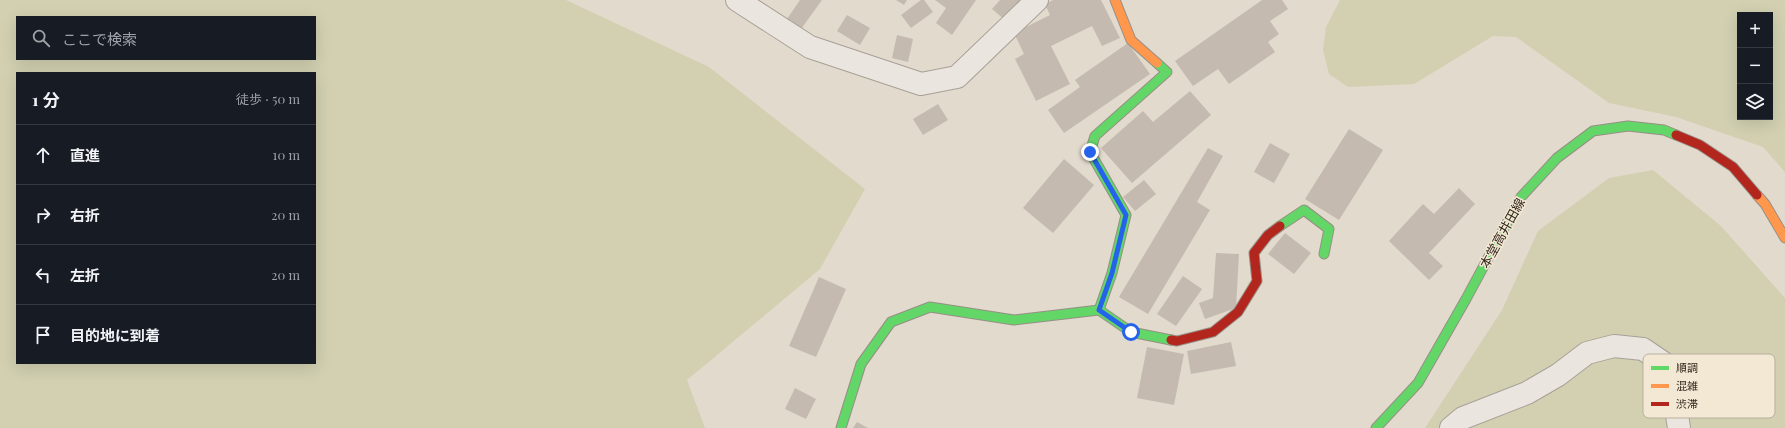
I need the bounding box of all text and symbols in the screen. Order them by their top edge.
map controls [1737,12,1773,120]
button: + [1737,12,1773,48]
search box [16,16,316,60]
icon: search [30,27,52,49]
text: ここで検索 [62,29,137,49]
button: − [1737,48,1773,84]
button: layers [1737,84,1773,120]
text: 1 分 [32,88,59,110]
text: 徒歩 · 50 m [236,90,300,107]
route end [1081,143,1099,161]
icon: ahead [32,144,54,166]
text: 直進 [70,145,100,165]
text: 10 m [273,146,300,163]
street label: 本堂高井田線 [1475,195,1528,271]
icon: right [32,204,54,226]
text: 右折 [70,205,100,225]
text: 20 m [271,206,300,223]
icon: left [32,264,54,286]
text: 左折 [70,265,100,285]
text: 20 m [271,266,300,283]
route start [1122,323,1140,341]
icon: arrive [32,324,54,346]
text: 目的地に到着 [70,325,160,345]
legend [1643,354,1775,418]
text: 順調 [1676,360,1698,375]
text: 混雑 [1676,378,1698,393]
text: 渋滞 [1676,396,1698,411]

